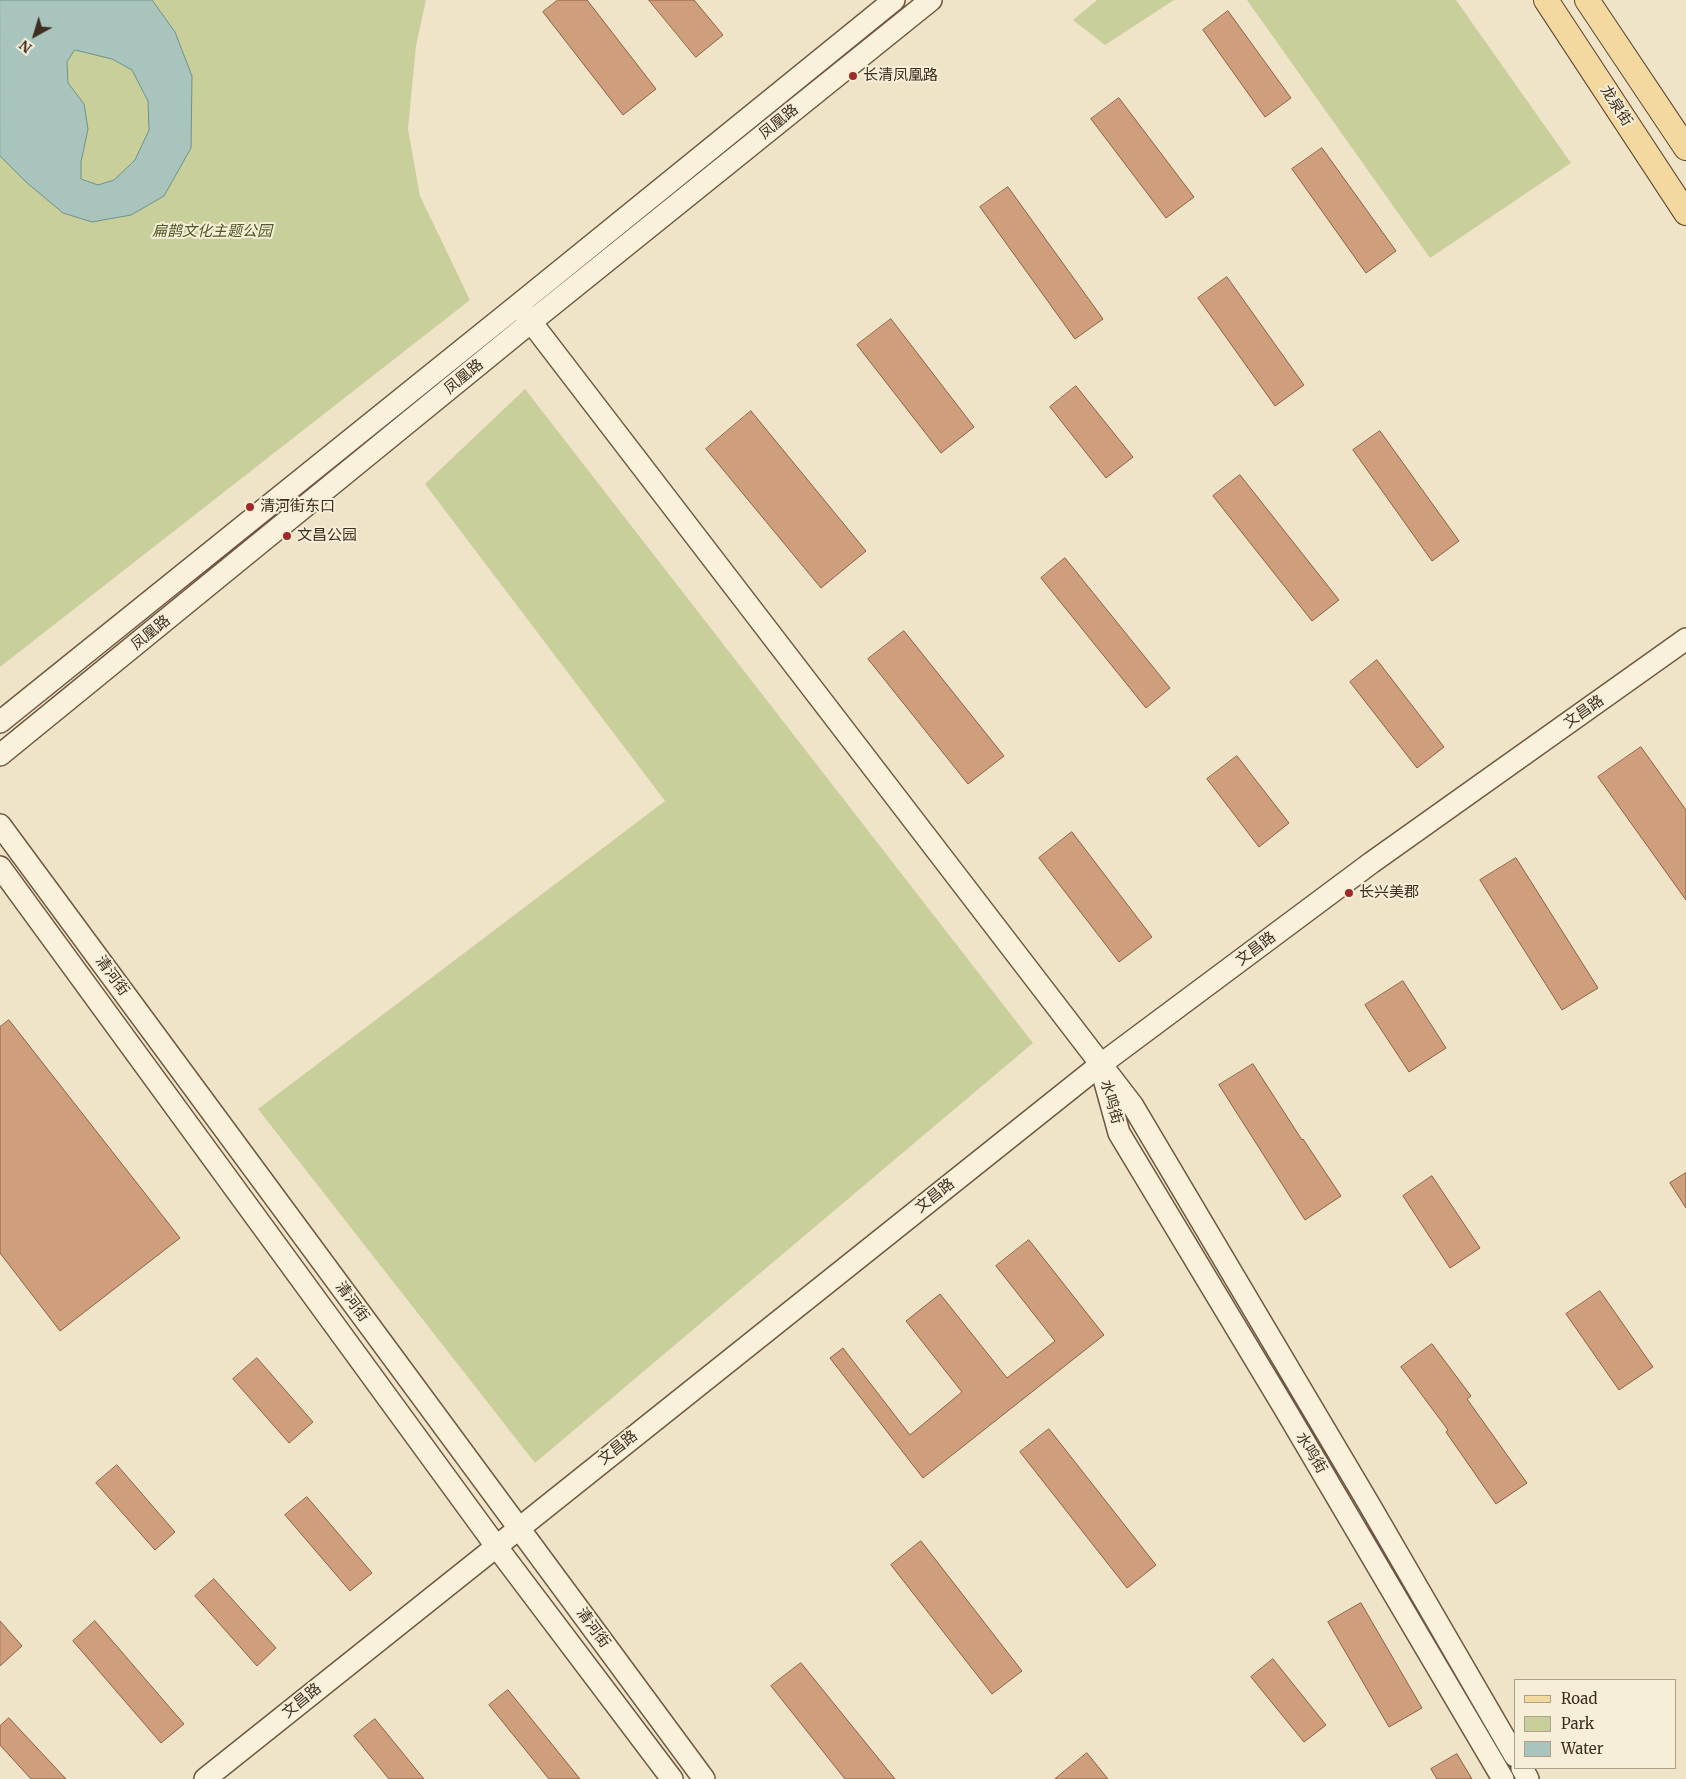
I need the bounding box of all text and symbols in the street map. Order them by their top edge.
north arrow [10,10,60,60]
text: N [16,36,36,57]
place label: 长清凤凰路 [863,67,938,85]
marker: 长清凤凰路 [847,70,859,82]
street label: 龙泉街 [1596,82,1636,130]
street label: 凤凰路 [756,101,802,143]
park label: 扁鹊文化主题公园 [152,223,272,241]
street label: 凤凰路 [441,356,487,398]
place label: 清河街东口 [260,498,335,516]
marker: 清河街东口 [244,501,256,513]
place label: 文昌公园 [297,527,357,545]
marker: 文昌公园 [281,530,293,542]
street label: 凤凰路 [128,612,174,654]
street label: 文昌路 [1560,692,1608,732]
place label: 长兴美郡 [1359,884,1419,902]
marker: 长兴美郡 [1343,887,1355,899]
street label: 文昌路 [1233,928,1279,970]
street label: 清河街 [91,953,133,999]
street label: 水鸣街 [1096,1078,1126,1126]
street label: 文昌路 [912,1175,958,1217]
street label: 清河街 [331,1279,373,1325]
street label: 文昌路 [595,1427,641,1469]
street label: 水鸣街 [1292,1429,1330,1477]
street label: 清河街 [572,1605,614,1651]
legend [1514,1679,1676,1769]
street label: 文昌路 [279,1680,325,1722]
text: Road [1561,1689,1597,1708]
text: Park [1561,1714,1594,1733]
text: Water [1561,1739,1603,1758]

